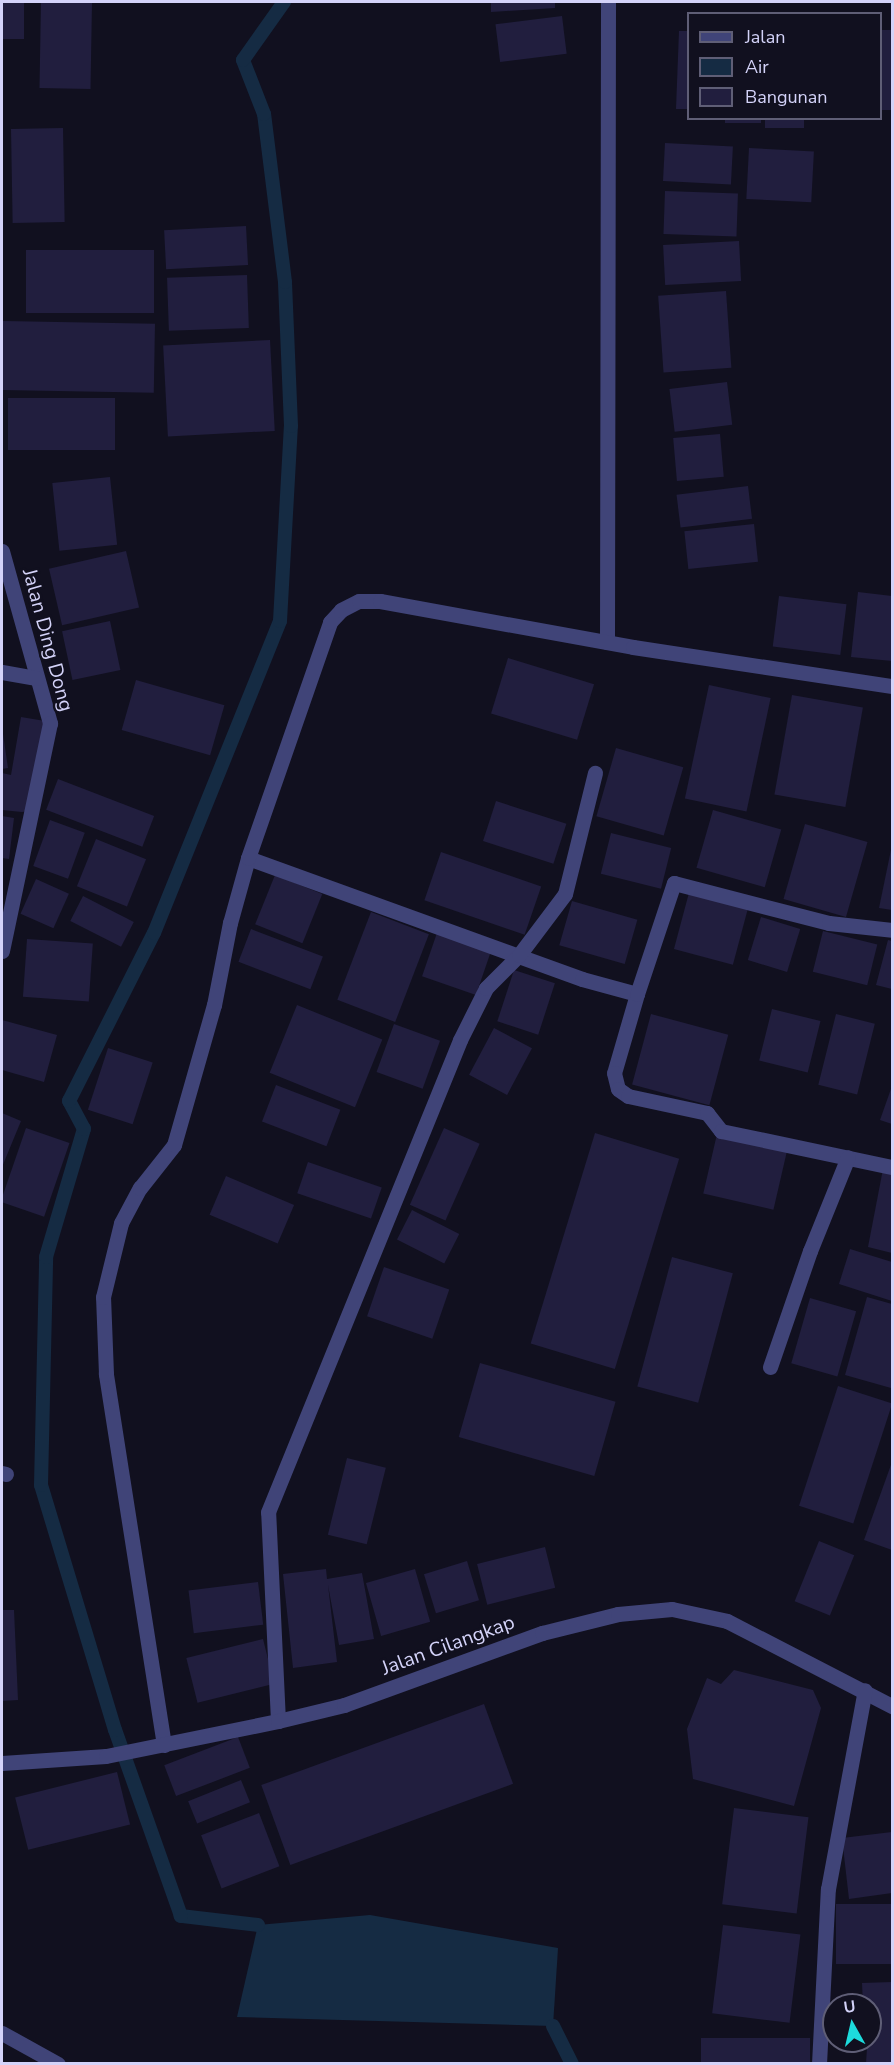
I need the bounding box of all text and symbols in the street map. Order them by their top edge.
legend [687,12,882,120]
text: Jalan [745,25,785,49]
text: Air [745,55,769,79]
text: Bangunan [745,85,828,109]
street label: Jalan Ding Dong [17,566,79,714]
street label: Jalan Cilangkap [378,1610,518,1680]
north arrow [822,1993,882,2053]
text: U [842,1995,857,2019]

